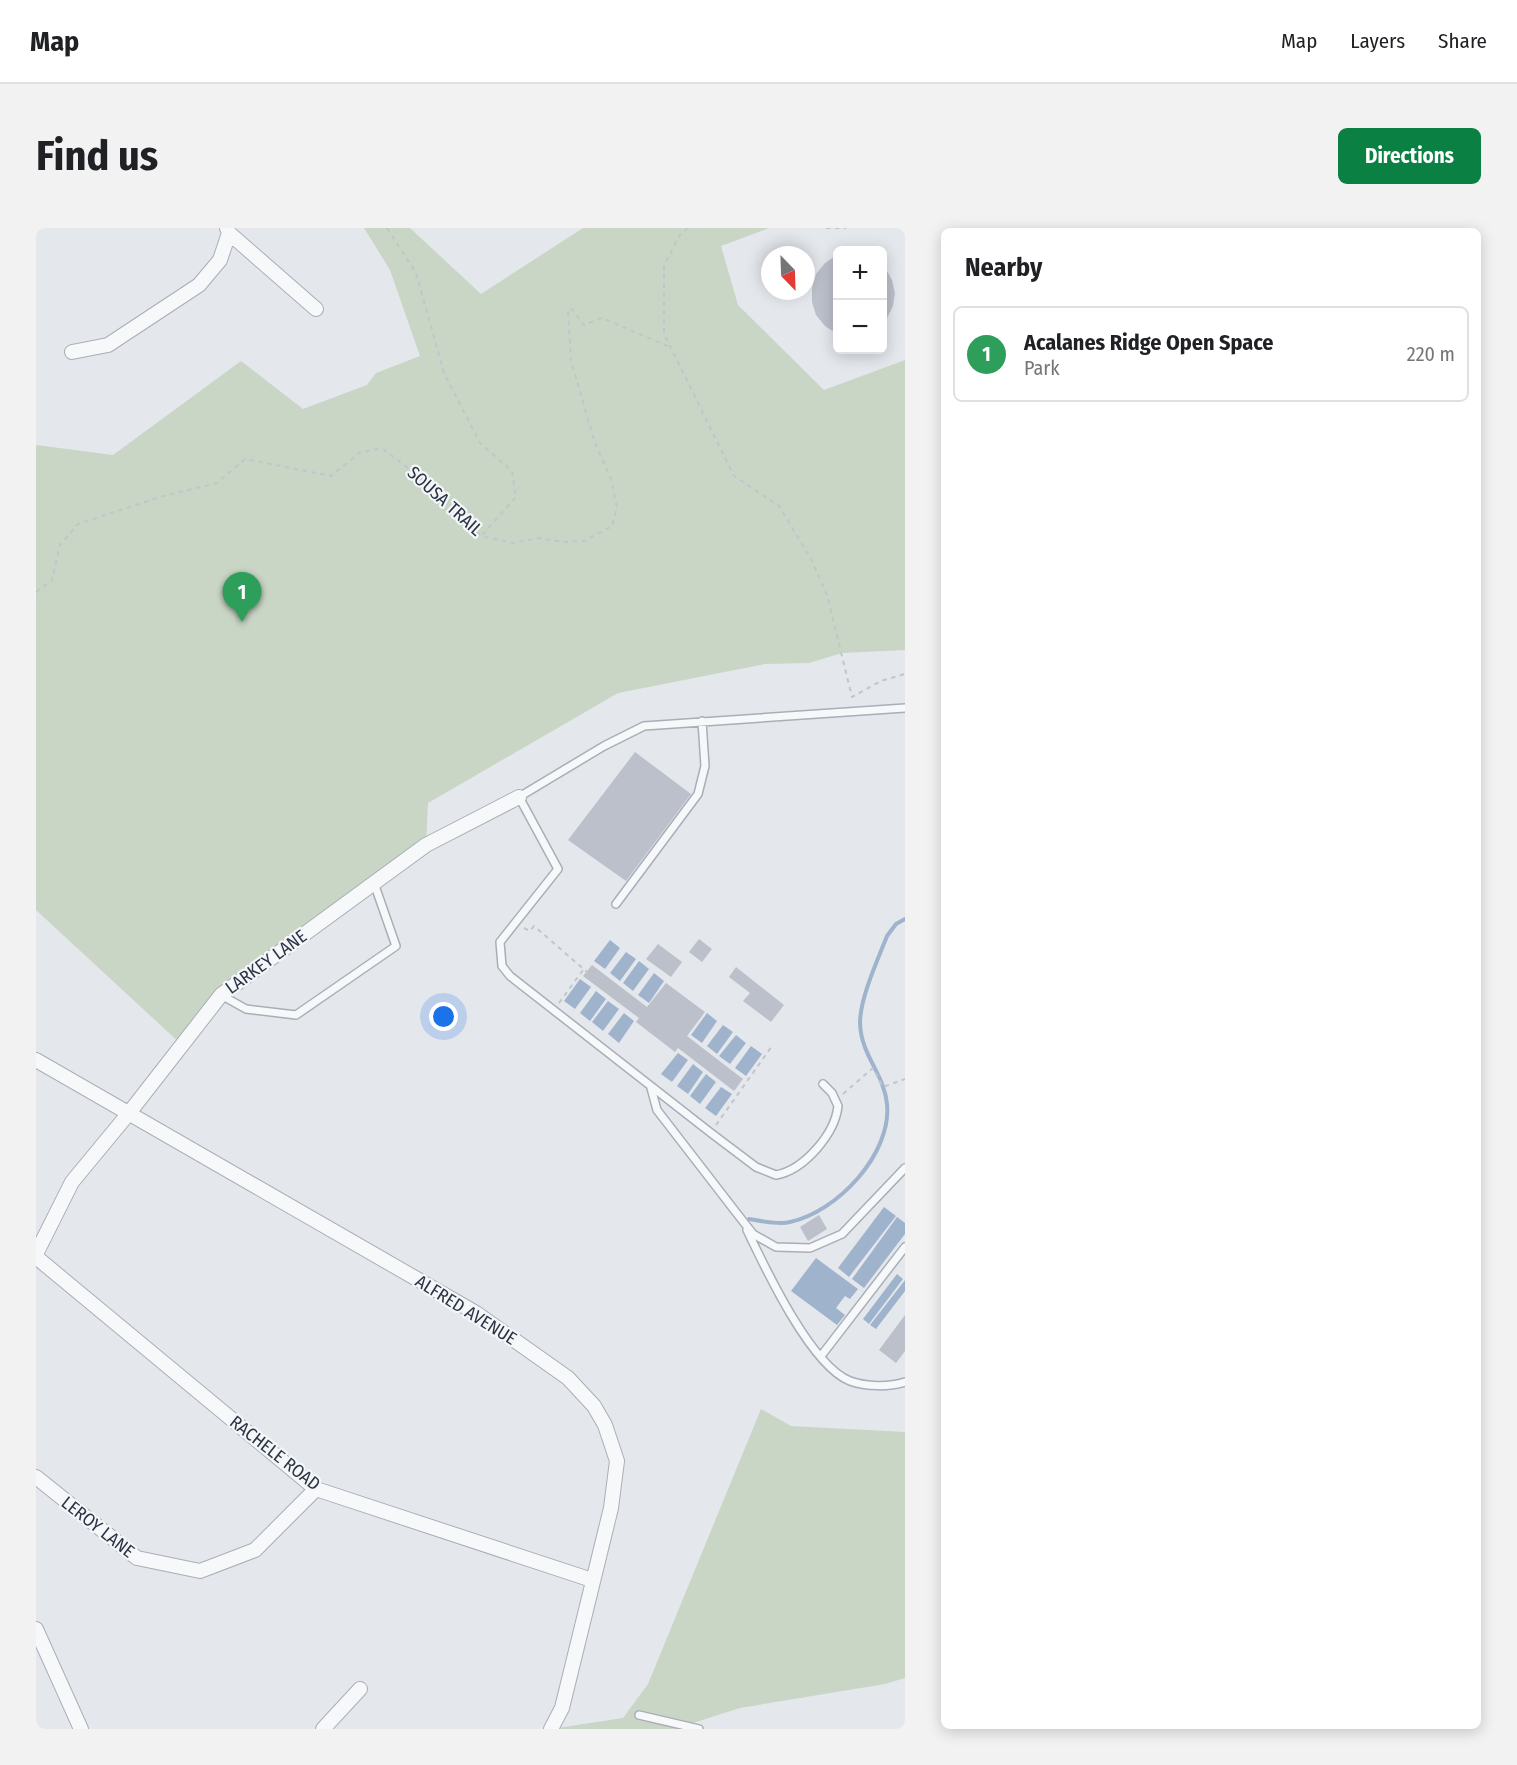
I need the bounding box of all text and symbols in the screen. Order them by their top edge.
text: Map [30,25,79,58]
text: Map [1281,28,1317,54]
text: Layers [1350,28,1405,54]
text: Share [1438,28,1487,54]
button: Directions [1338,128,1481,184]
text: Find us [36,131,158,181]
north arrow [761,246,815,300]
map controls [833,246,887,354]
button: + [833,246,887,300]
text: Nearby [965,252,1042,283]
button: − [833,300,887,354]
text: Acalanes Ridge Open Space [1024,329,1273,356]
text: 1 [982,342,991,366]
text: 220 m [1407,342,1455,366]
text: Park [1024,356,1060,380]
street label: SOUSA TRAIL [403,462,487,540]
pin: 1 [222,572,262,622]
street label: LARKEY LANE [221,925,311,999]
your location [429,1002,458,1031]
street label: ALFRED AVENUE [411,1270,521,1350]
street label: RACHELE ROAD [225,1411,325,1495]
street label: LEROY LANE [57,1492,139,1562]

